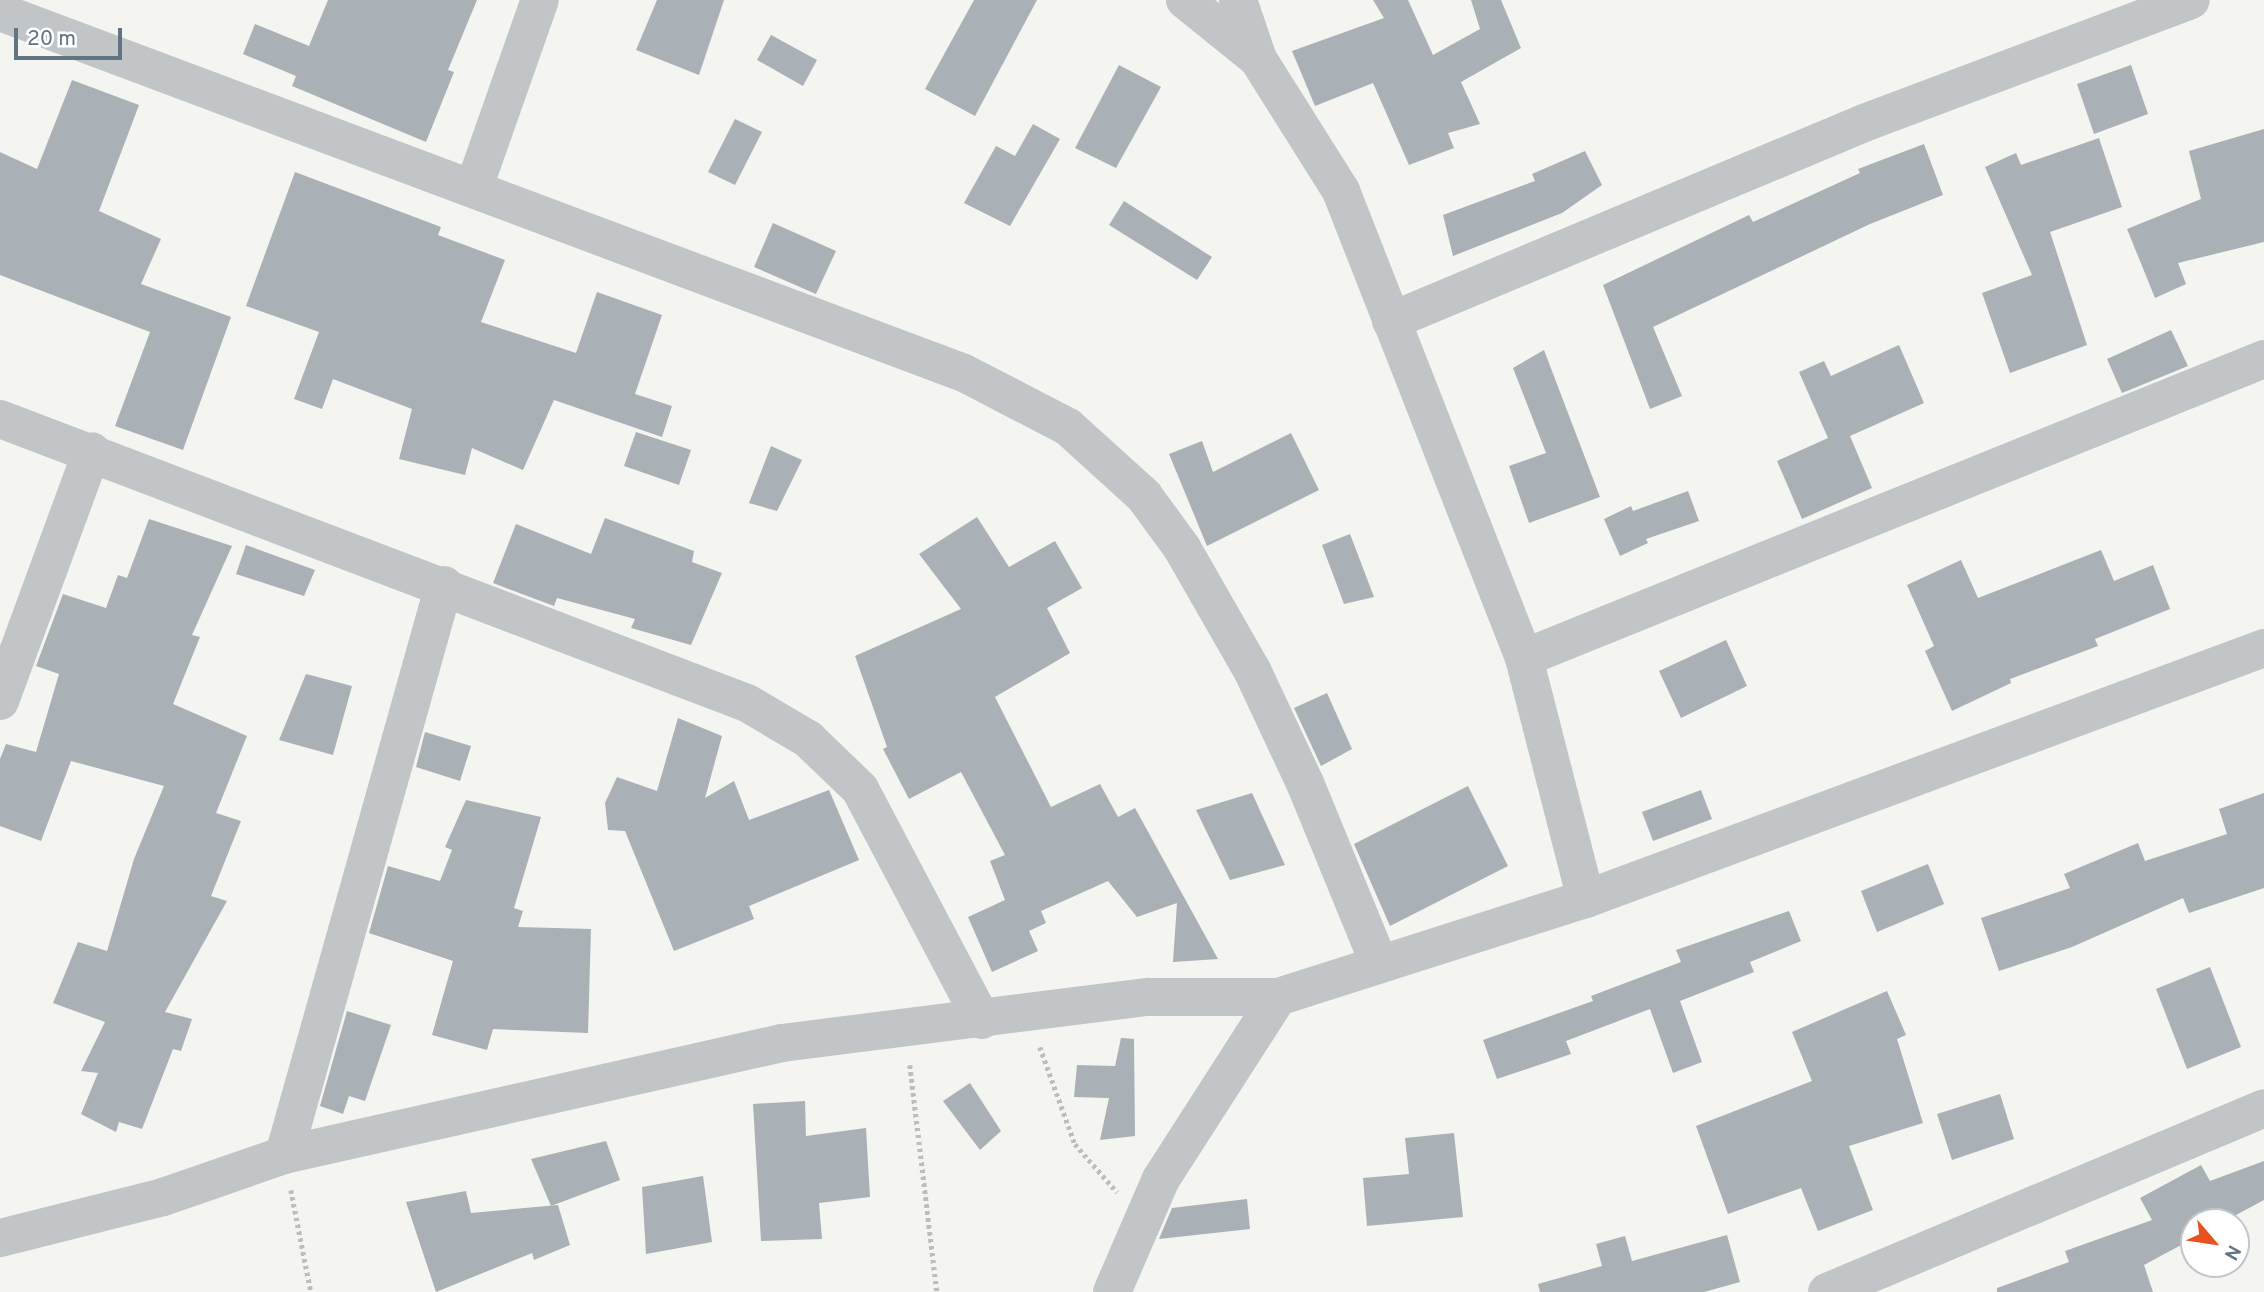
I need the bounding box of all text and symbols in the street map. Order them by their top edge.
scale bar [18,14,126,58]
text: 20 m [27,26,76,53]
north arrow [2180,1208,2250,1278]
text: N [2218,1240,2245,1264]

